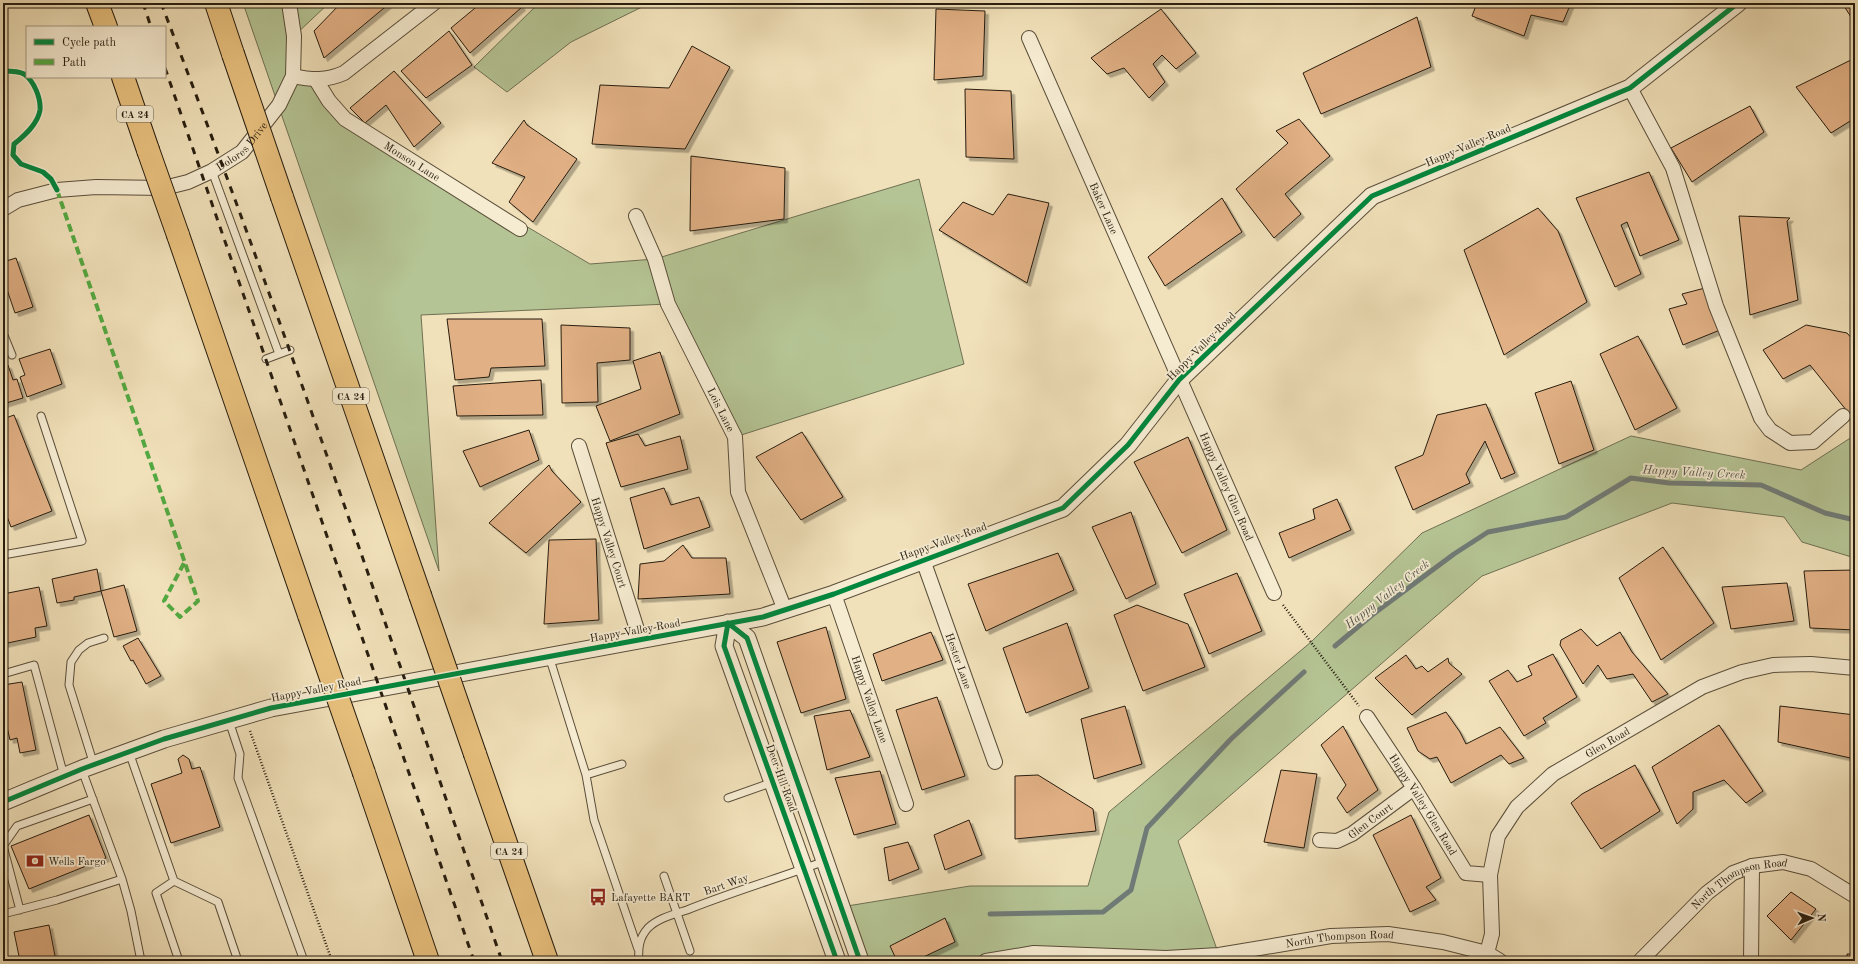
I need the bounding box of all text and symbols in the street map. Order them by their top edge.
legend [26,26,166,78]
text: Cycle path [62,37,117,49]
text: Path [62,57,87,69]
road number: CA 24 [117,106,153,122]
street label: Dolores Drive [215,121,270,174]
street label: Happy Valley Road [1424,123,1513,169]
street label: Monson Lane [381,141,441,184]
street label: Baker Lane [1087,181,1119,236]
street label: Happy Valley Road [1166,311,1239,383]
street label: Lois Lane [704,386,735,434]
road number: CA 24 [333,388,369,404]
street label: Happy Valley Glen Road [1197,431,1254,543]
water label: Happy Valley Creek [1641,464,1746,482]
street label: Happy Valley Court [589,496,628,590]
street label: Happy Valley Road [898,521,989,563]
water label: Happy Valley Creek [1342,558,1432,632]
street label: Happy Valley Road [589,618,682,645]
street label: Hester Lane [942,632,973,691]
street label: Happy Valley Lane [849,655,889,744]
street label: Happy Valley Road [270,676,363,705]
street label: Glen Road [1584,726,1633,761]
street label: Deer Hill Road [763,743,798,814]
street label: Happy Valley Glen Road [1386,753,1458,858]
street label: Glen Court [1347,802,1395,842]
road number: CA 24 [491,843,527,859]
bank icon: Wells Fargo [25,851,45,871]
place label: Wells Fargo [48,857,106,868]
street label: North Thompson Road [1690,858,1789,912]
street label: Bart Way [703,873,750,898]
bus stop icon: Lafayette BART [588,887,608,907]
place label: Lafayette BART [611,893,690,904]
north arrow [1792,898,1832,938]
text: N [1815,913,1826,923]
street label: North Thompson Road [1285,930,1395,951]

